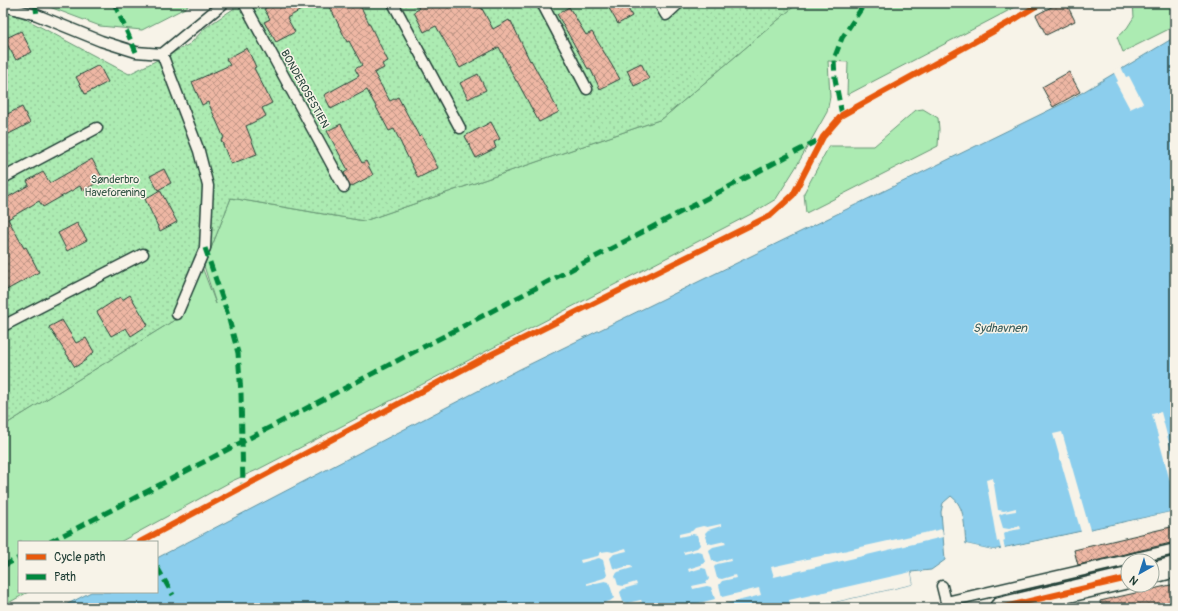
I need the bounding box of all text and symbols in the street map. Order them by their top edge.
street label: BONDEROSESTIEN [278,47,332,131]
park label: Sønderbro Haveforening [85,173,146,199]
water label: Sydhavnen [973,321,1028,336]
legend [18,541,158,593]
text: Cycle path [54,550,106,565]
north arrow [1120,553,1160,593]
text: Path [54,570,76,585]
text: N [1127,573,1141,588]

